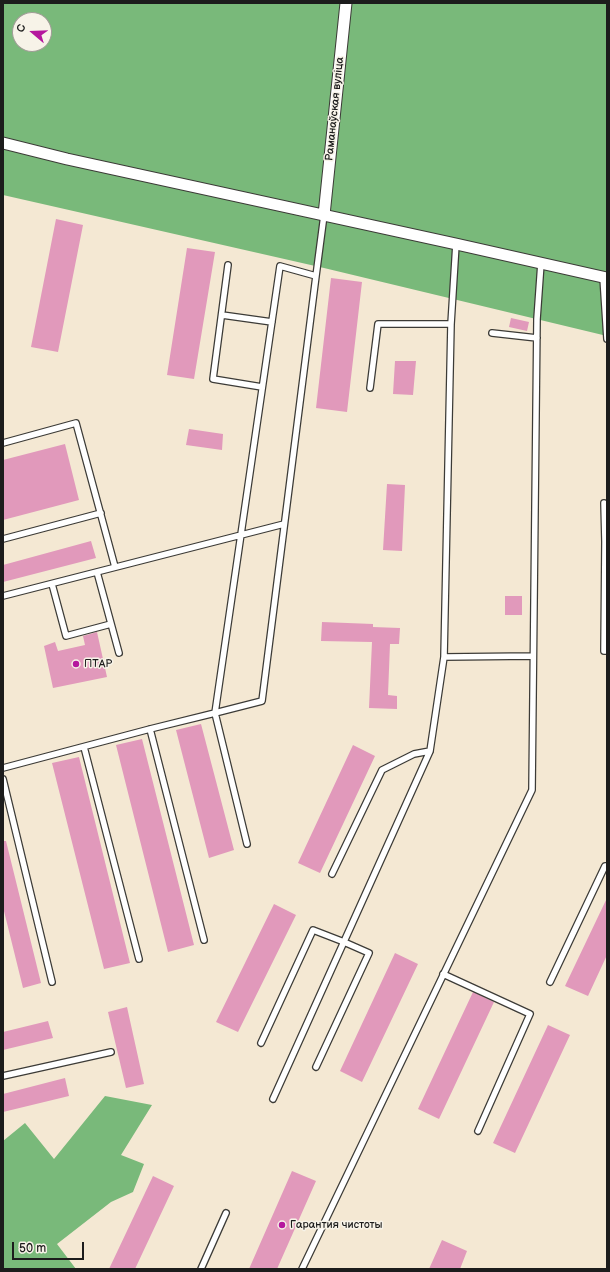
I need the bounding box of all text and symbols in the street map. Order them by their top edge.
north arrow [12,12,52,52]
text: С [14,23,29,34]
street label: Раманаўская вуліца [323,56,347,162]
place label: ПТАР [84,657,112,671]
marker: ПТАР [71,659,81,669]
place label: Гарантия чистоты [290,1218,382,1232]
marker: Гарантия чистоты [277,1220,287,1230]
scale bar [14,1234,86,1260]
text: 50 m [19,1241,46,1256]

